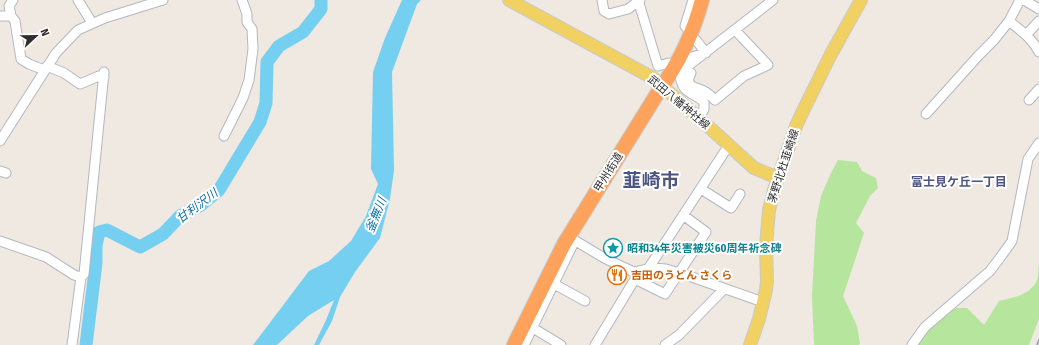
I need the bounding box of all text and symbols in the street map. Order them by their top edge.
north arrow [16,16,56,56]
text: N [38,27,52,38]
street label: 武田八幡神社線 [645,73,712,132]
street label: 茅野北杜韮崎線 [765,128,802,205]
street label: 甲州街道 [591,150,626,194]
district label: 韮崎市 [622,169,680,192]
district label: 富士見ケ丘一丁目 [911,175,1007,189]
water label: 甘利沢川 [174,185,222,226]
water label: 釜無川 [363,194,390,234]
place icon: 昭和34年災害被災60周年祈念碑 [602,237,624,259]
place label: 昭和34年災害被災60周年祈念碑 [627,242,782,255]
restaurant icon: 吉田のうどん さくら [606,264,628,286]
place label: 吉田のうどん さくら [631,269,732,282]

